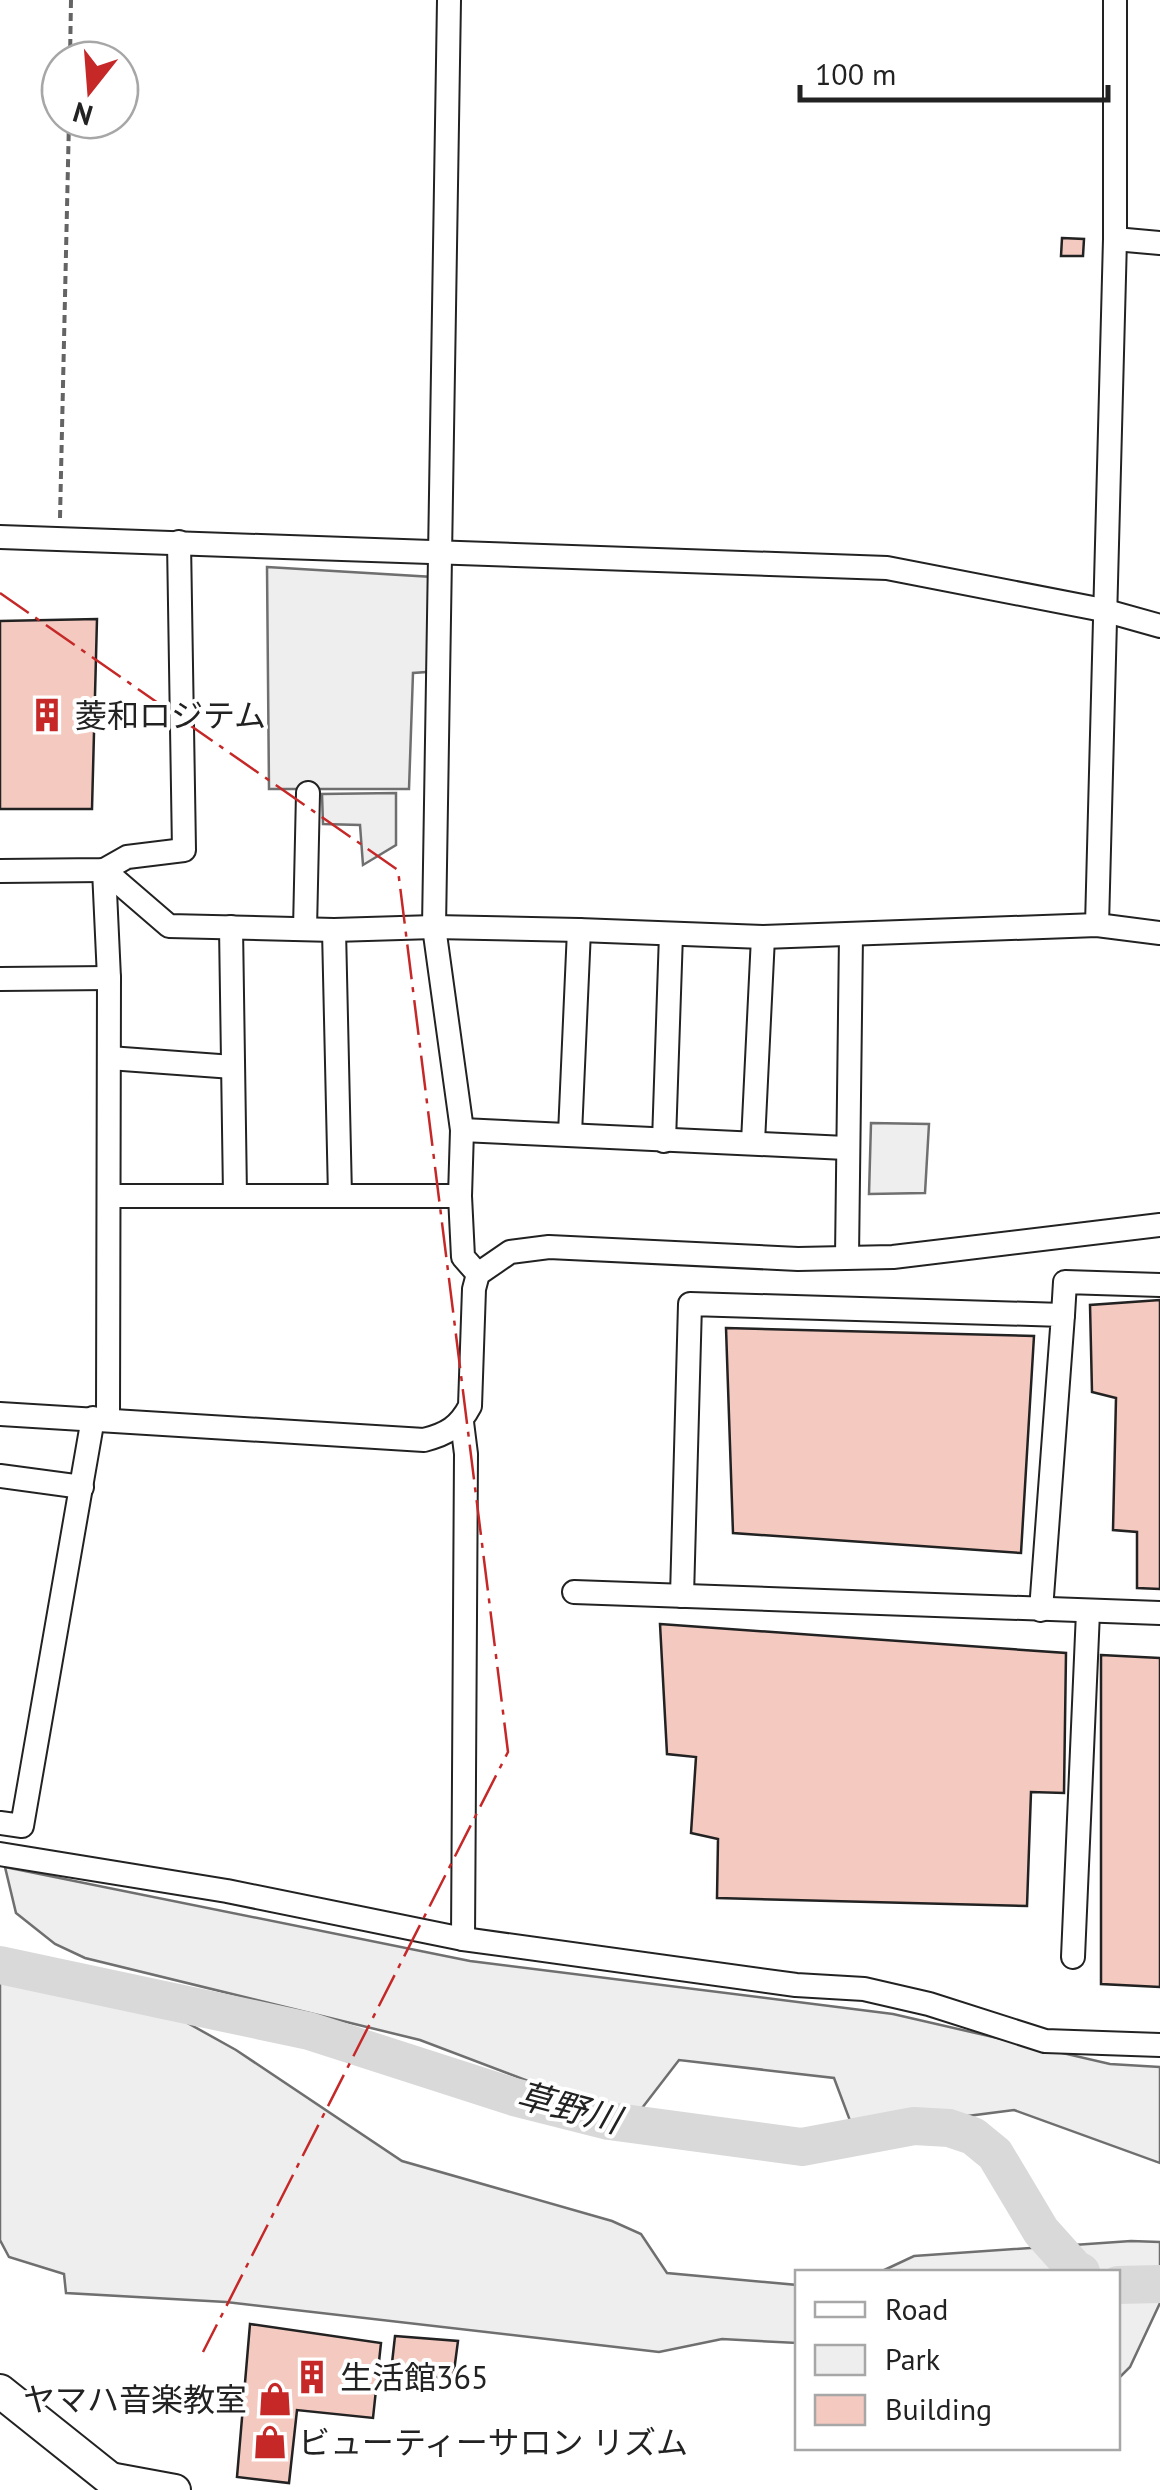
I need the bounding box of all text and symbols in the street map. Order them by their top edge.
north arrow [40,40,140,140]
scale bar [800,40,1108,102]
text: 100 m [815,54,896,93]
text: N [68,94,97,135]
place label: 菱和ロジテム [75,694,266,736]
building icon: 菱和ロジテム [28,696,66,734]
water label: 草野川 [512,2071,630,2144]
legend [795,2270,1120,2450]
text: Road [885,2289,949,2328]
text: Park [885,2339,941,2378]
place label: 生活館365 [340,2356,488,2398]
building icon: 生活館365 [293,2358,331,2396]
place label: ヤマハ音楽教室 [23,2378,247,2420]
shop icon: ヤマハ音楽教室 [256,2380,294,2418]
text: Building [885,2389,992,2428]
place label: ビューティーサロン リズム [298,2421,688,2463]
shop icon: ビューティーサロン リズム [251,2423,289,2461]

